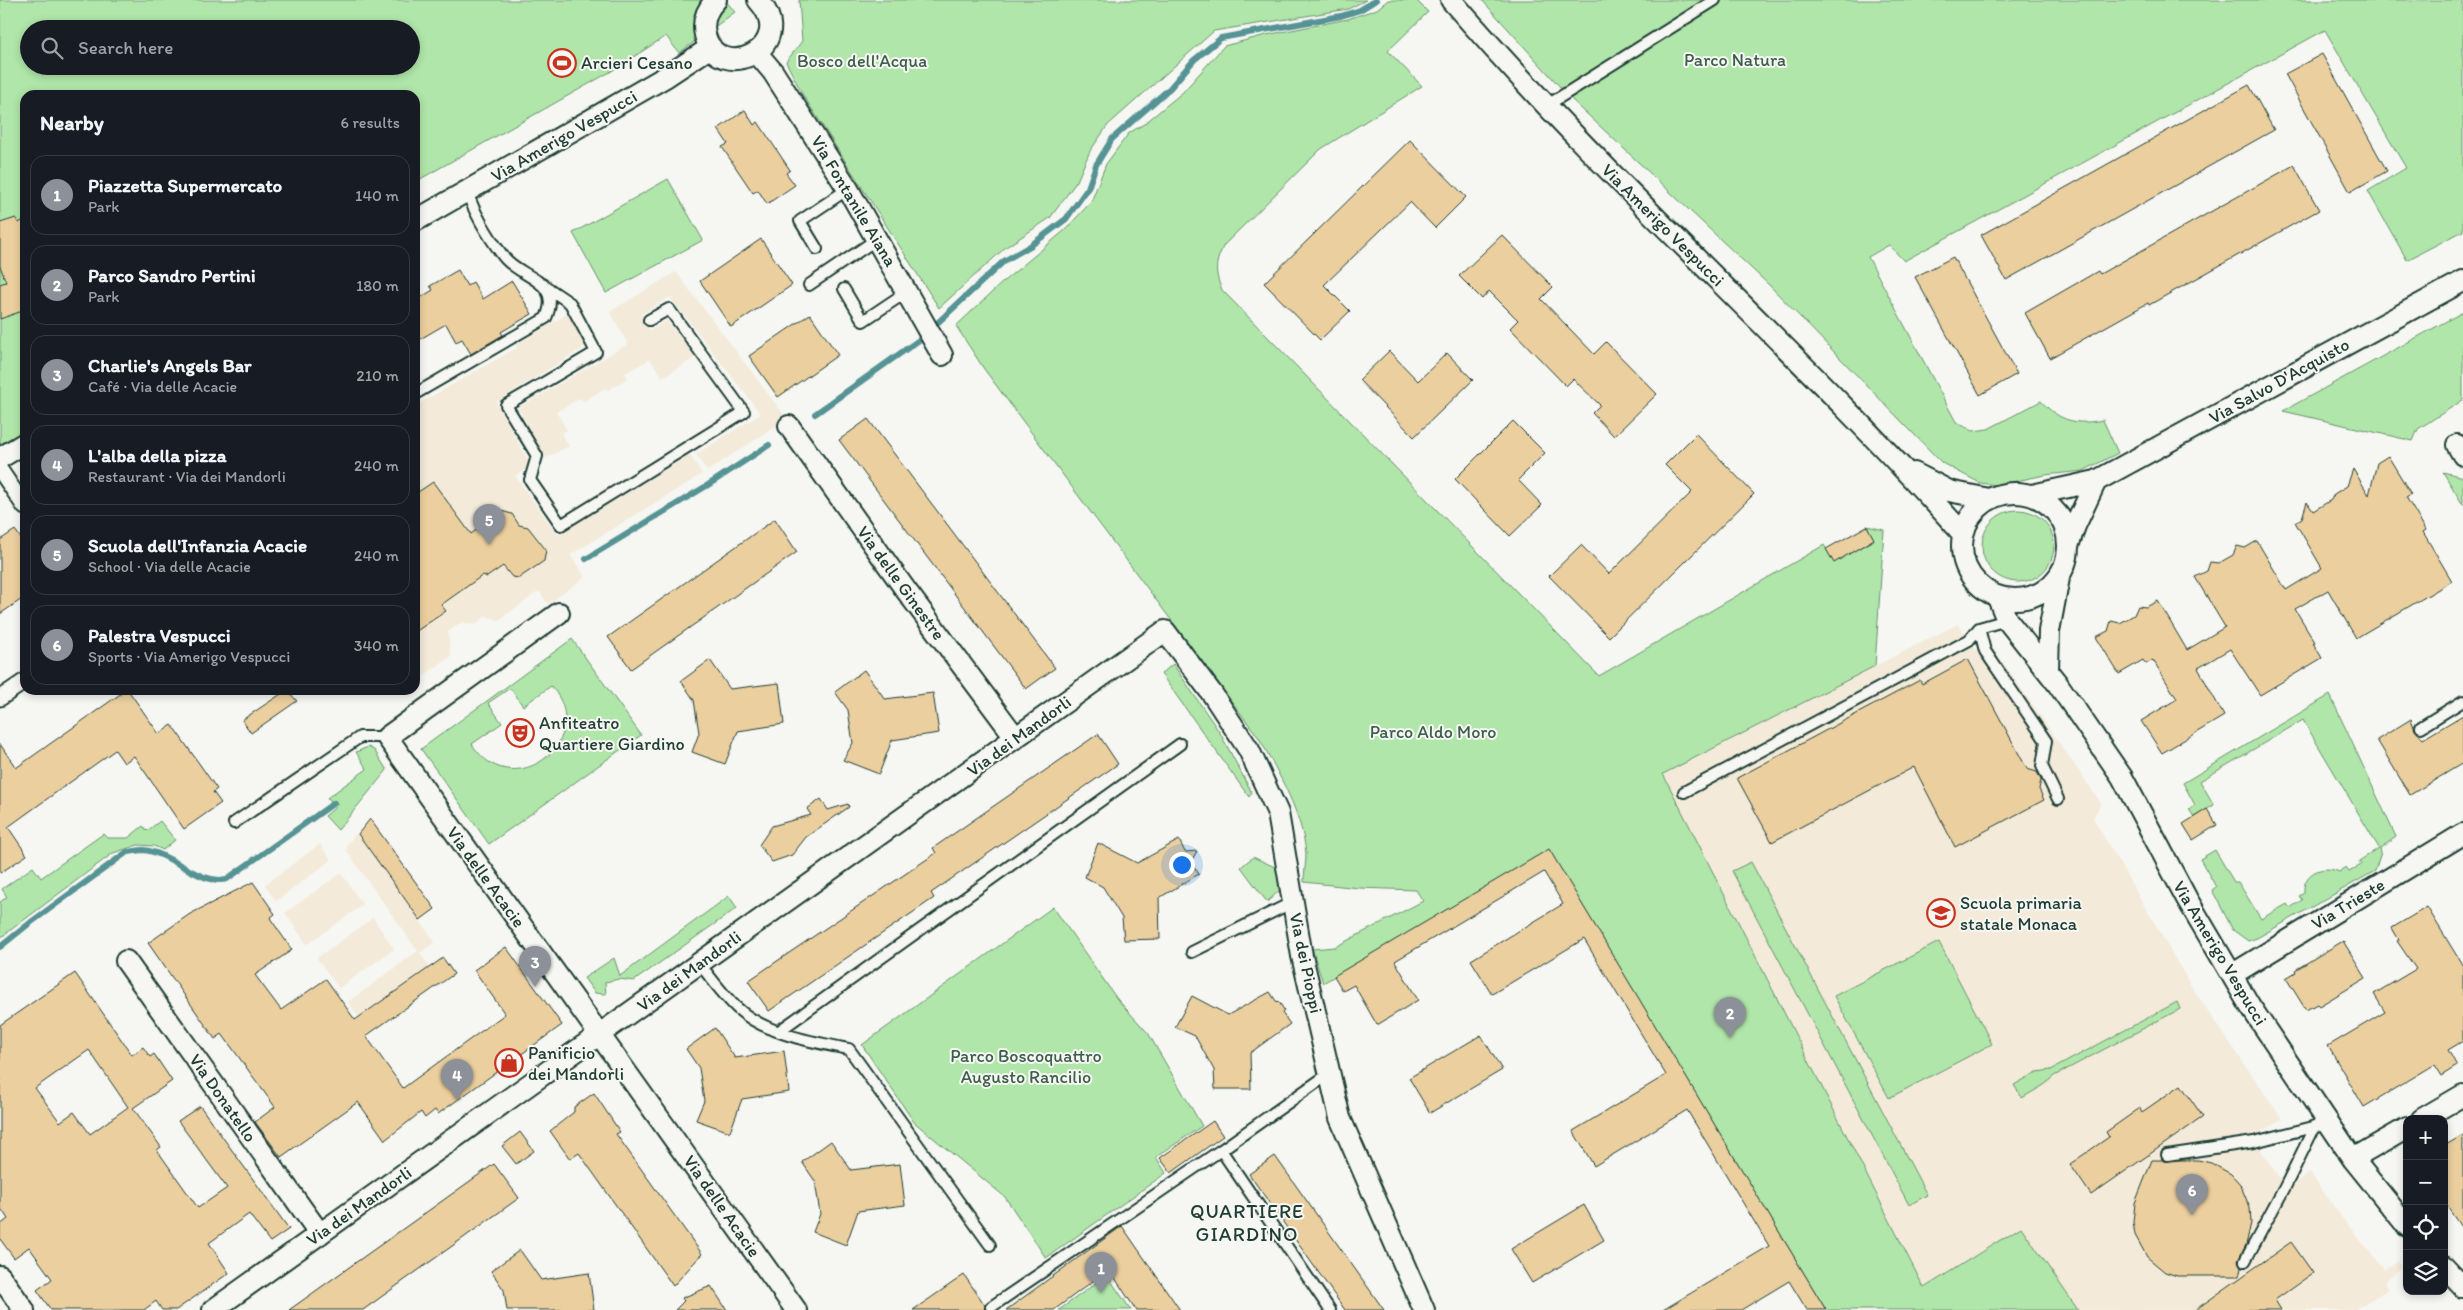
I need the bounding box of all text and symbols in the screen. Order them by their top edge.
search box [20,20,420,75]
icon: search [38,34,66,62]
text: Search here [78,36,173,59]
sports icon: Arcieri Cesano [547,48,577,78]
park label: Parco Natura [1684,49,1786,71]
park label: Bosco dell'Acqua [797,50,927,72]
place label: Arcieri Cesano [581,52,693,74]
street label: Via Amerigo Vespucci [487,85,641,187]
text: Nearby [40,110,104,135]
text: 6 results [340,113,400,132]
street label: Via Fontanile Aiana [806,131,902,271]
street label: Via Amerigo Vespucci [1597,159,1729,291]
text: Piazzetta Supermercato [88,174,282,197]
text: 1 [53,186,61,205]
text: 140 m [355,186,399,205]
text: Park [88,197,119,216]
text: Parco Sandro Pertini [88,264,256,287]
text: 2 [53,276,61,295]
text: 180 m [356,276,399,295]
text: Park [88,287,119,306]
street label: Via Salvo D'Acquisto [2205,333,2353,429]
text: Charlie's Angels Bar [88,354,252,377]
text: 3 [53,366,61,385]
text: 210 m [356,366,399,385]
text: Café · Via delle Acacie [88,377,237,396]
text: L'alba della pizza [88,444,227,467]
text: 4 [52,456,62,475]
text: 240 m [354,456,399,475]
text: Restaurant · Via dei Mandorli [88,467,286,486]
pin: 5 [473,504,505,545]
street label: Via delle Ginestre [852,522,950,644]
text: Scuola dell'Infanzia Acacie [88,534,307,557]
text: 5 [53,546,61,565]
text: 240 m [354,546,399,565]
text: School · Via delle Acacie [88,557,251,576]
text: Palestra Vespucci [88,624,231,647]
text: 6 [53,636,61,655]
text: 340 m [354,636,399,655]
text: Sports · Via Amerigo Vespucci [88,647,290,666]
street label: Via dei Mandorli [962,691,1076,781]
place label: Anfiteatro Quartiere Giardino [539,712,685,755]
theatre icon: Anfiteatro Quartiere Giardino [505,718,535,748]
park label: Parco Aldo Moro [1370,721,1496,743]
street label: Via delle Acacie [442,822,530,932]
your location [1169,852,1195,878]
street label: Via Trieste [2307,873,2389,935]
street label: Via Amerigo Vespucci [2168,877,2272,1029]
place label: Scuola primaria statale Monaca [1960,892,2082,935]
school or university icon: Scuola primaria statale Monaca [1926,898,1956,928]
street label: Via dei Pioppi [1285,911,1327,1015]
street label: Via dei Mandorli [632,926,746,1016]
pin: 3 [519,946,551,987]
pin: 2 [1714,997,1746,1038]
place label: Panificio dei Mandorli [528,1042,624,1085]
park label: Parco Boscoquattro Augusto Rancilio [950,1045,1102,1088]
shop icon: Panificio dei Mandorli [494,1048,524,1078]
street label: Via Donatello [184,1050,262,1146]
pin: 4 [441,1059,473,1100]
map controls [2403,1115,2448,1295]
button: + [2403,1115,2448,1160]
street label: Via delle Acacie [679,1151,765,1261]
button: − [2403,1160,2448,1205]
street label: Via dei Mandorli [302,1161,416,1251]
pin: 6 [2176,1174,2208,1215]
district label: QUARTIERE GIARDINO [1190,1199,1304,1246]
button: locate [2403,1205,2448,1250]
button: layers [2403,1250,2448,1295]
pin: 1 [1085,1252,1117,1293]

